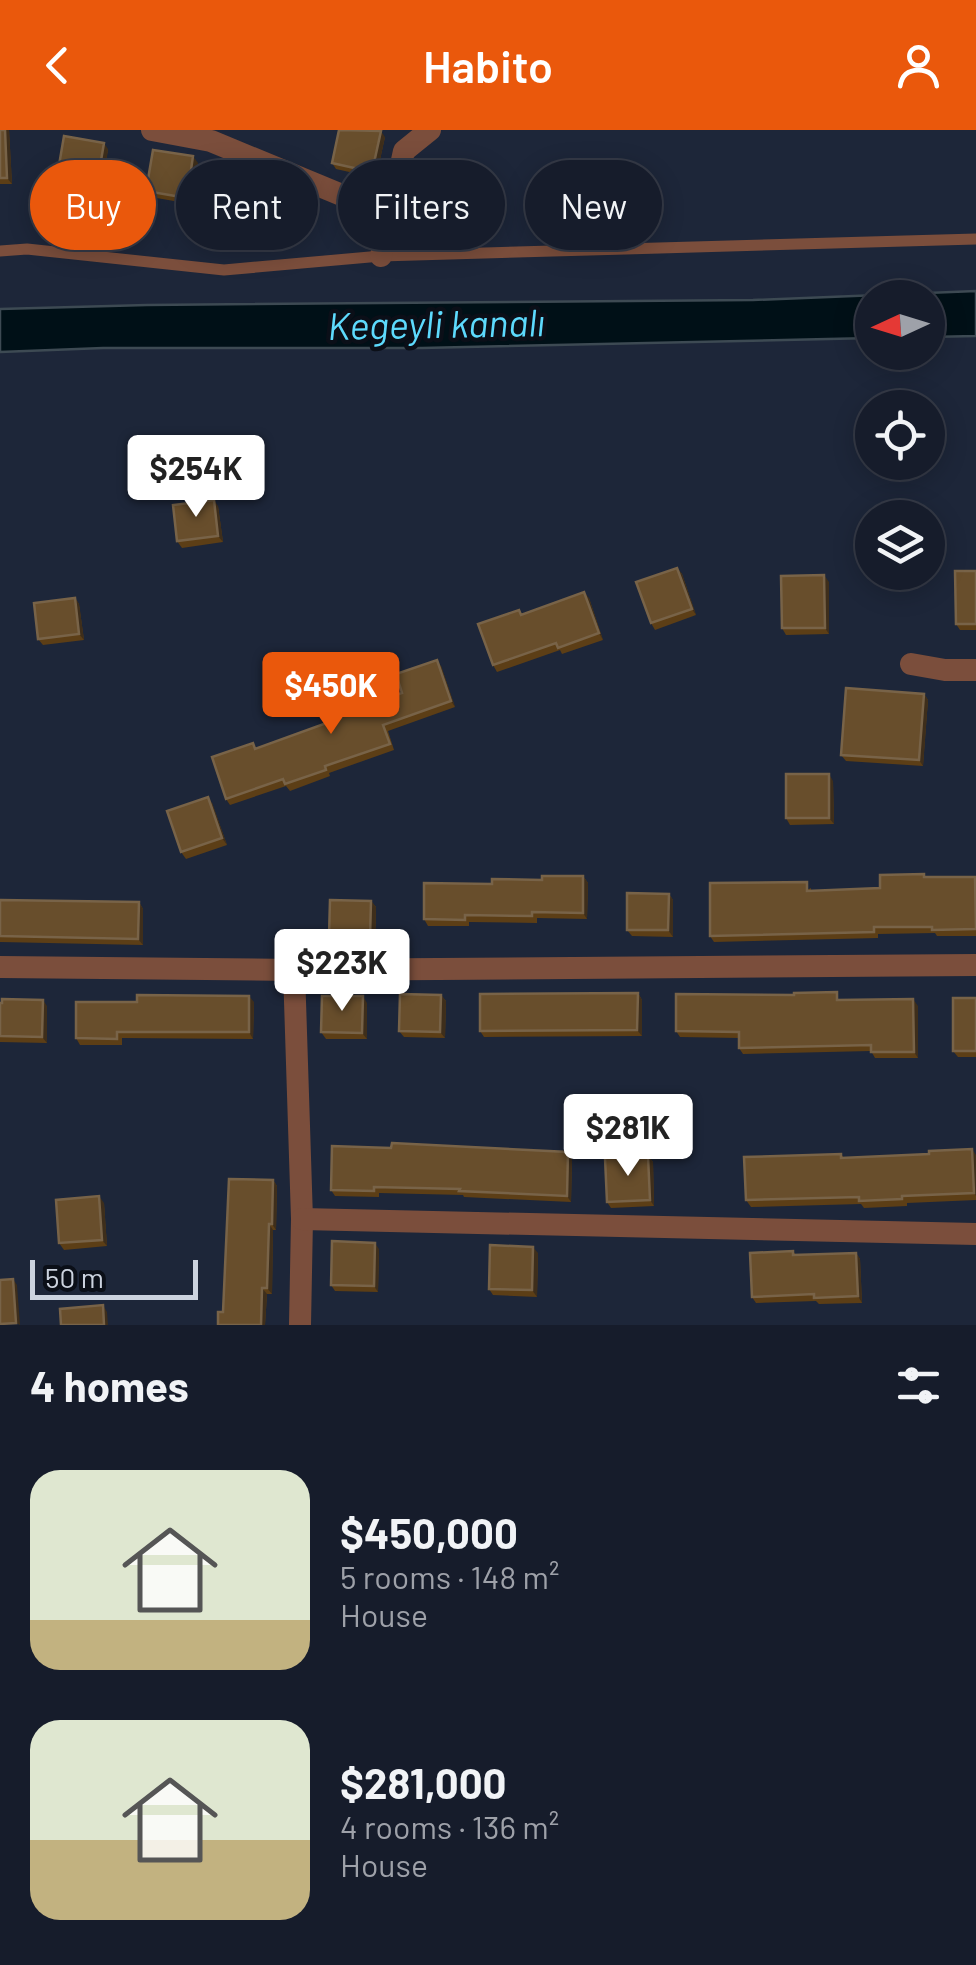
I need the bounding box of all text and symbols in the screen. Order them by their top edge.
icon: back [30,38,85,93]
text: Habito [423,38,553,92]
icon: person [891,38,946,93]
chip: Buy [30,160,156,250]
chip: Rent [176,160,318,250]
chip: Filters [338,160,505,250]
chip: New [525,160,662,250]
north arrow [855,280,945,370]
map controls [855,280,945,590]
water label: Kegeyli kanalı [327,298,545,348]
button: locate [855,390,945,480]
pin: $254K [126,435,266,520]
text: $254K [150,448,242,486]
button: layers [855,500,945,590]
pin: $450K [261,652,401,737]
text: $450K [284,665,378,703]
pin: $223K [272,929,412,1014]
text: $223K [296,942,388,980]
pin: $281K [558,1094,698,1179]
text: $281K [586,1107,670,1145]
scale bar [30,1255,198,1300]
text: 50 m [45,1260,104,1294]
icon: filters [891,1358,946,1413]
text: 4 homes [30,1360,189,1410]
text: $450,000 [340,1507,518,1557]
icon: home [110,1510,230,1630]
text: 5 rooms · 148 m² [340,1557,559,1595]
text: House [340,1595,428,1633]
text: $281,000 [340,1757,507,1807]
icon: home [110,1760,230,1880]
text: 4 rooms · 136 m² [340,1807,559,1845]
text: House [340,1845,428,1883]

